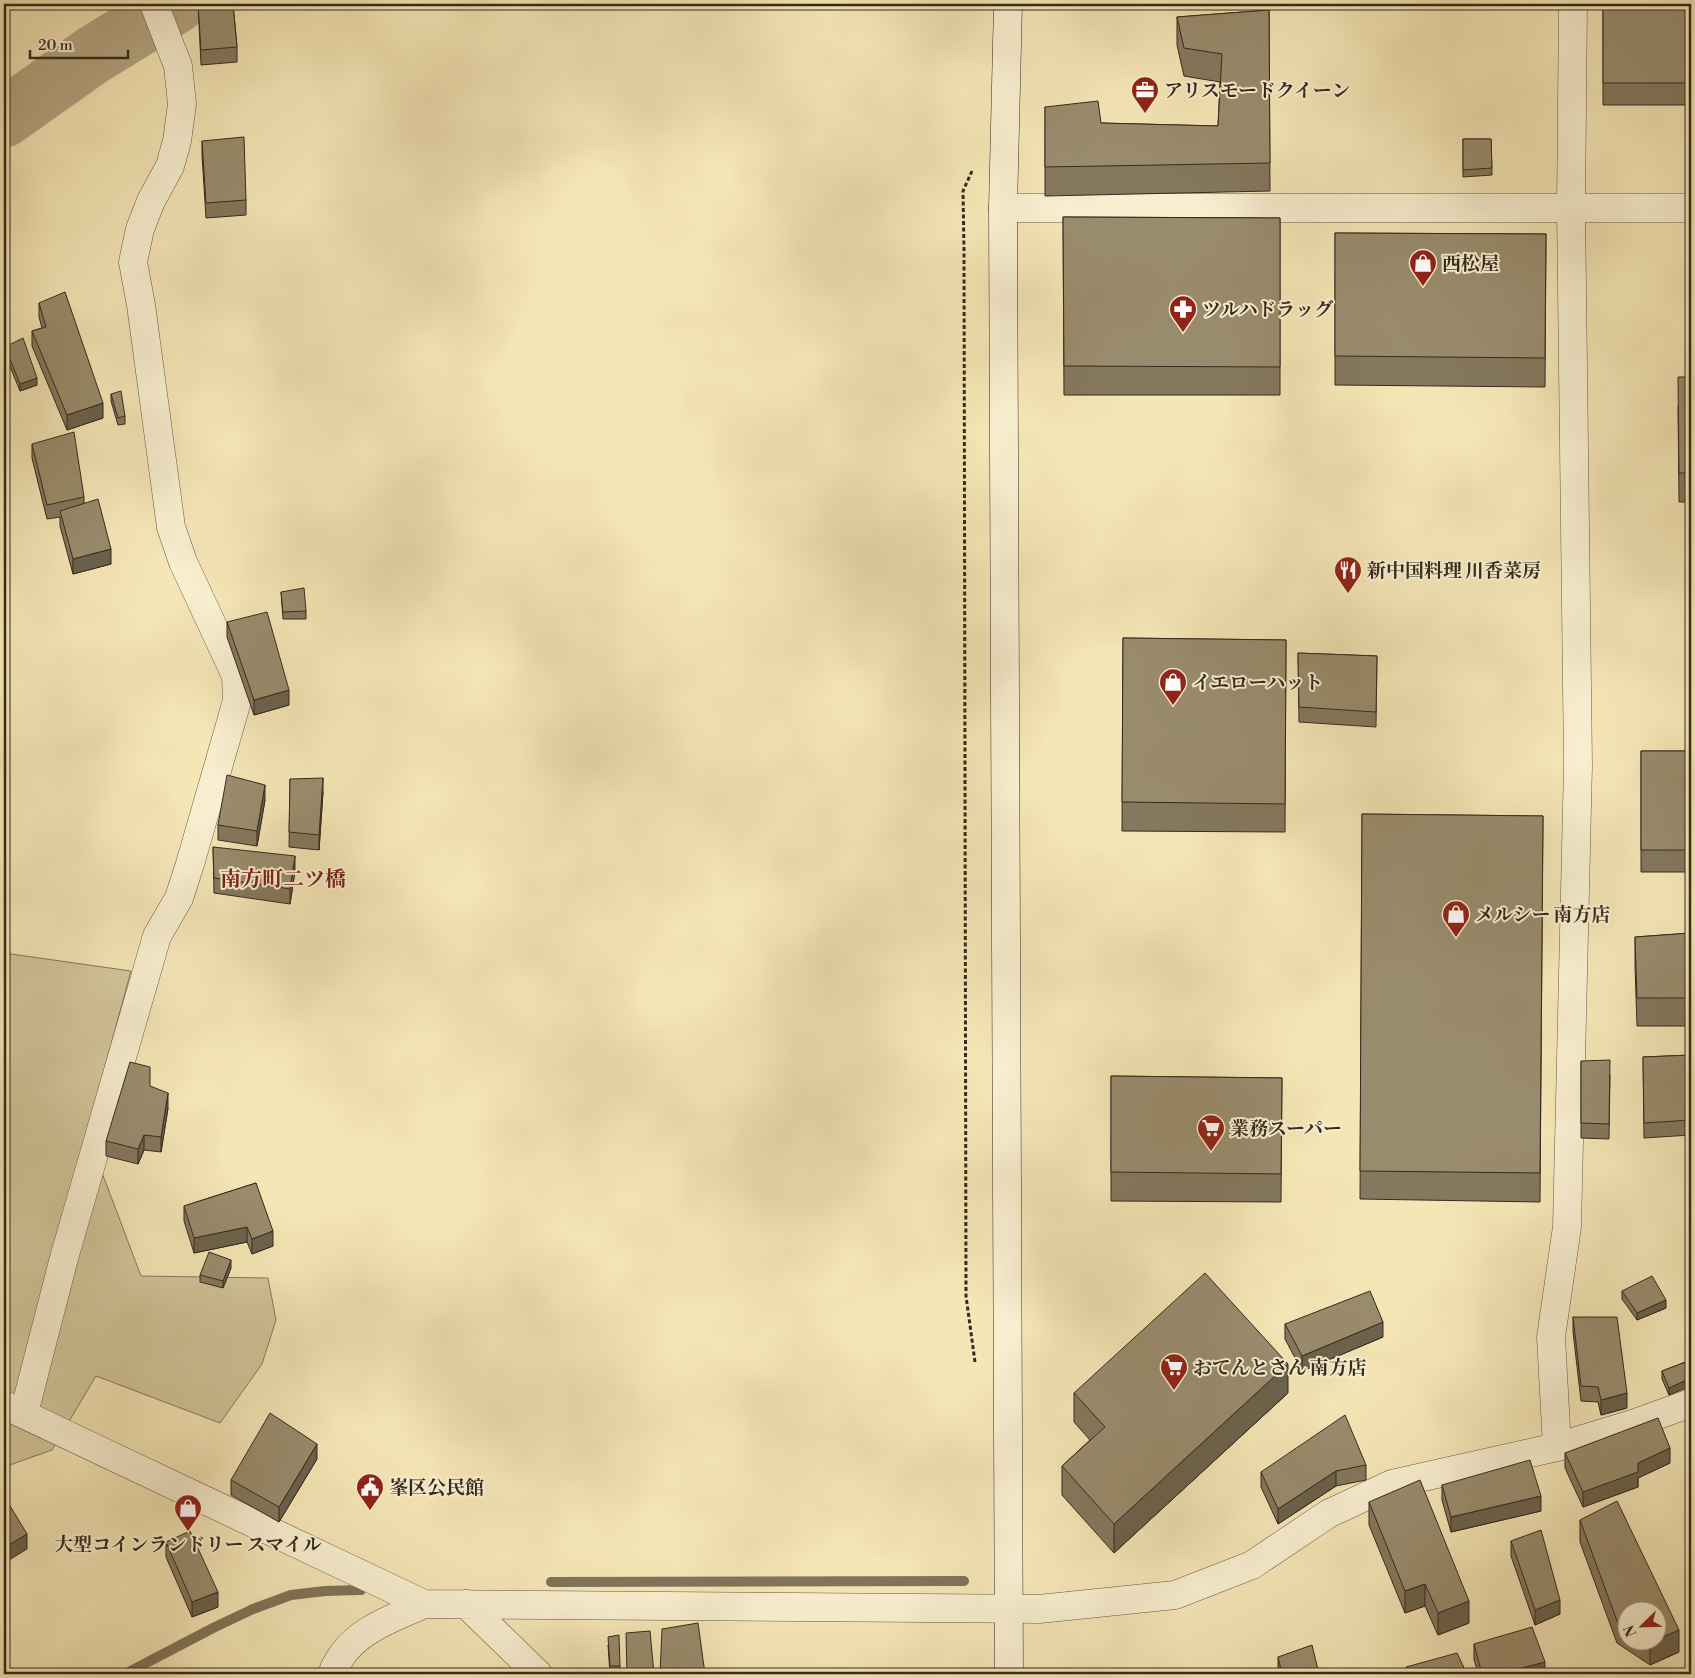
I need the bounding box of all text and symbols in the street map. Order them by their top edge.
scale bar [30,28,128,60]
text: 20 m [38,36,73,55]
office icon: アリスモードクイーン [1130,75,1160,114]
place label: アリスモードクイーン [1164,79,1350,103]
shop icon: 西松屋 [1408,248,1438,287]
place label: 西松屋 [1442,252,1499,276]
pharmacy icon: ツルハドラッグ [1168,294,1198,333]
place label: ツルハドラッグ [1202,298,1334,322]
restaurant icon: 新中国料理 川香菜房 [1333,555,1363,594]
place label: 新中国料理 川香菜房 [1367,559,1541,583]
shop icon: イエローハット [1158,667,1188,706]
place label: イエローハット [1192,671,1323,695]
district label: 南方町二ツ橋 [220,867,346,893]
shop icon: メルシー 南方店 [1441,899,1471,938]
place label: メルシー 南方店 [1475,903,1611,927]
supermarket icon: 業務スーパー [1196,1113,1226,1152]
place label: 業務スーパー [1230,1117,1342,1141]
supermarket icon: おてんとさん 南方店 [1159,1352,1189,1391]
place label: おてんとさん 南方店 [1193,1356,1367,1380]
public building icon: 峯区公民館 [355,1472,385,1511]
place label: 峯区公民館 [389,1476,484,1500]
shop icon: 大型コインランドリー スマイル [173,1493,203,1532]
place label: 大型コインランドリー スマイル [54,1533,322,1557]
north arrow [1618,1600,1668,1650]
text: N [1621,1622,1641,1639]

